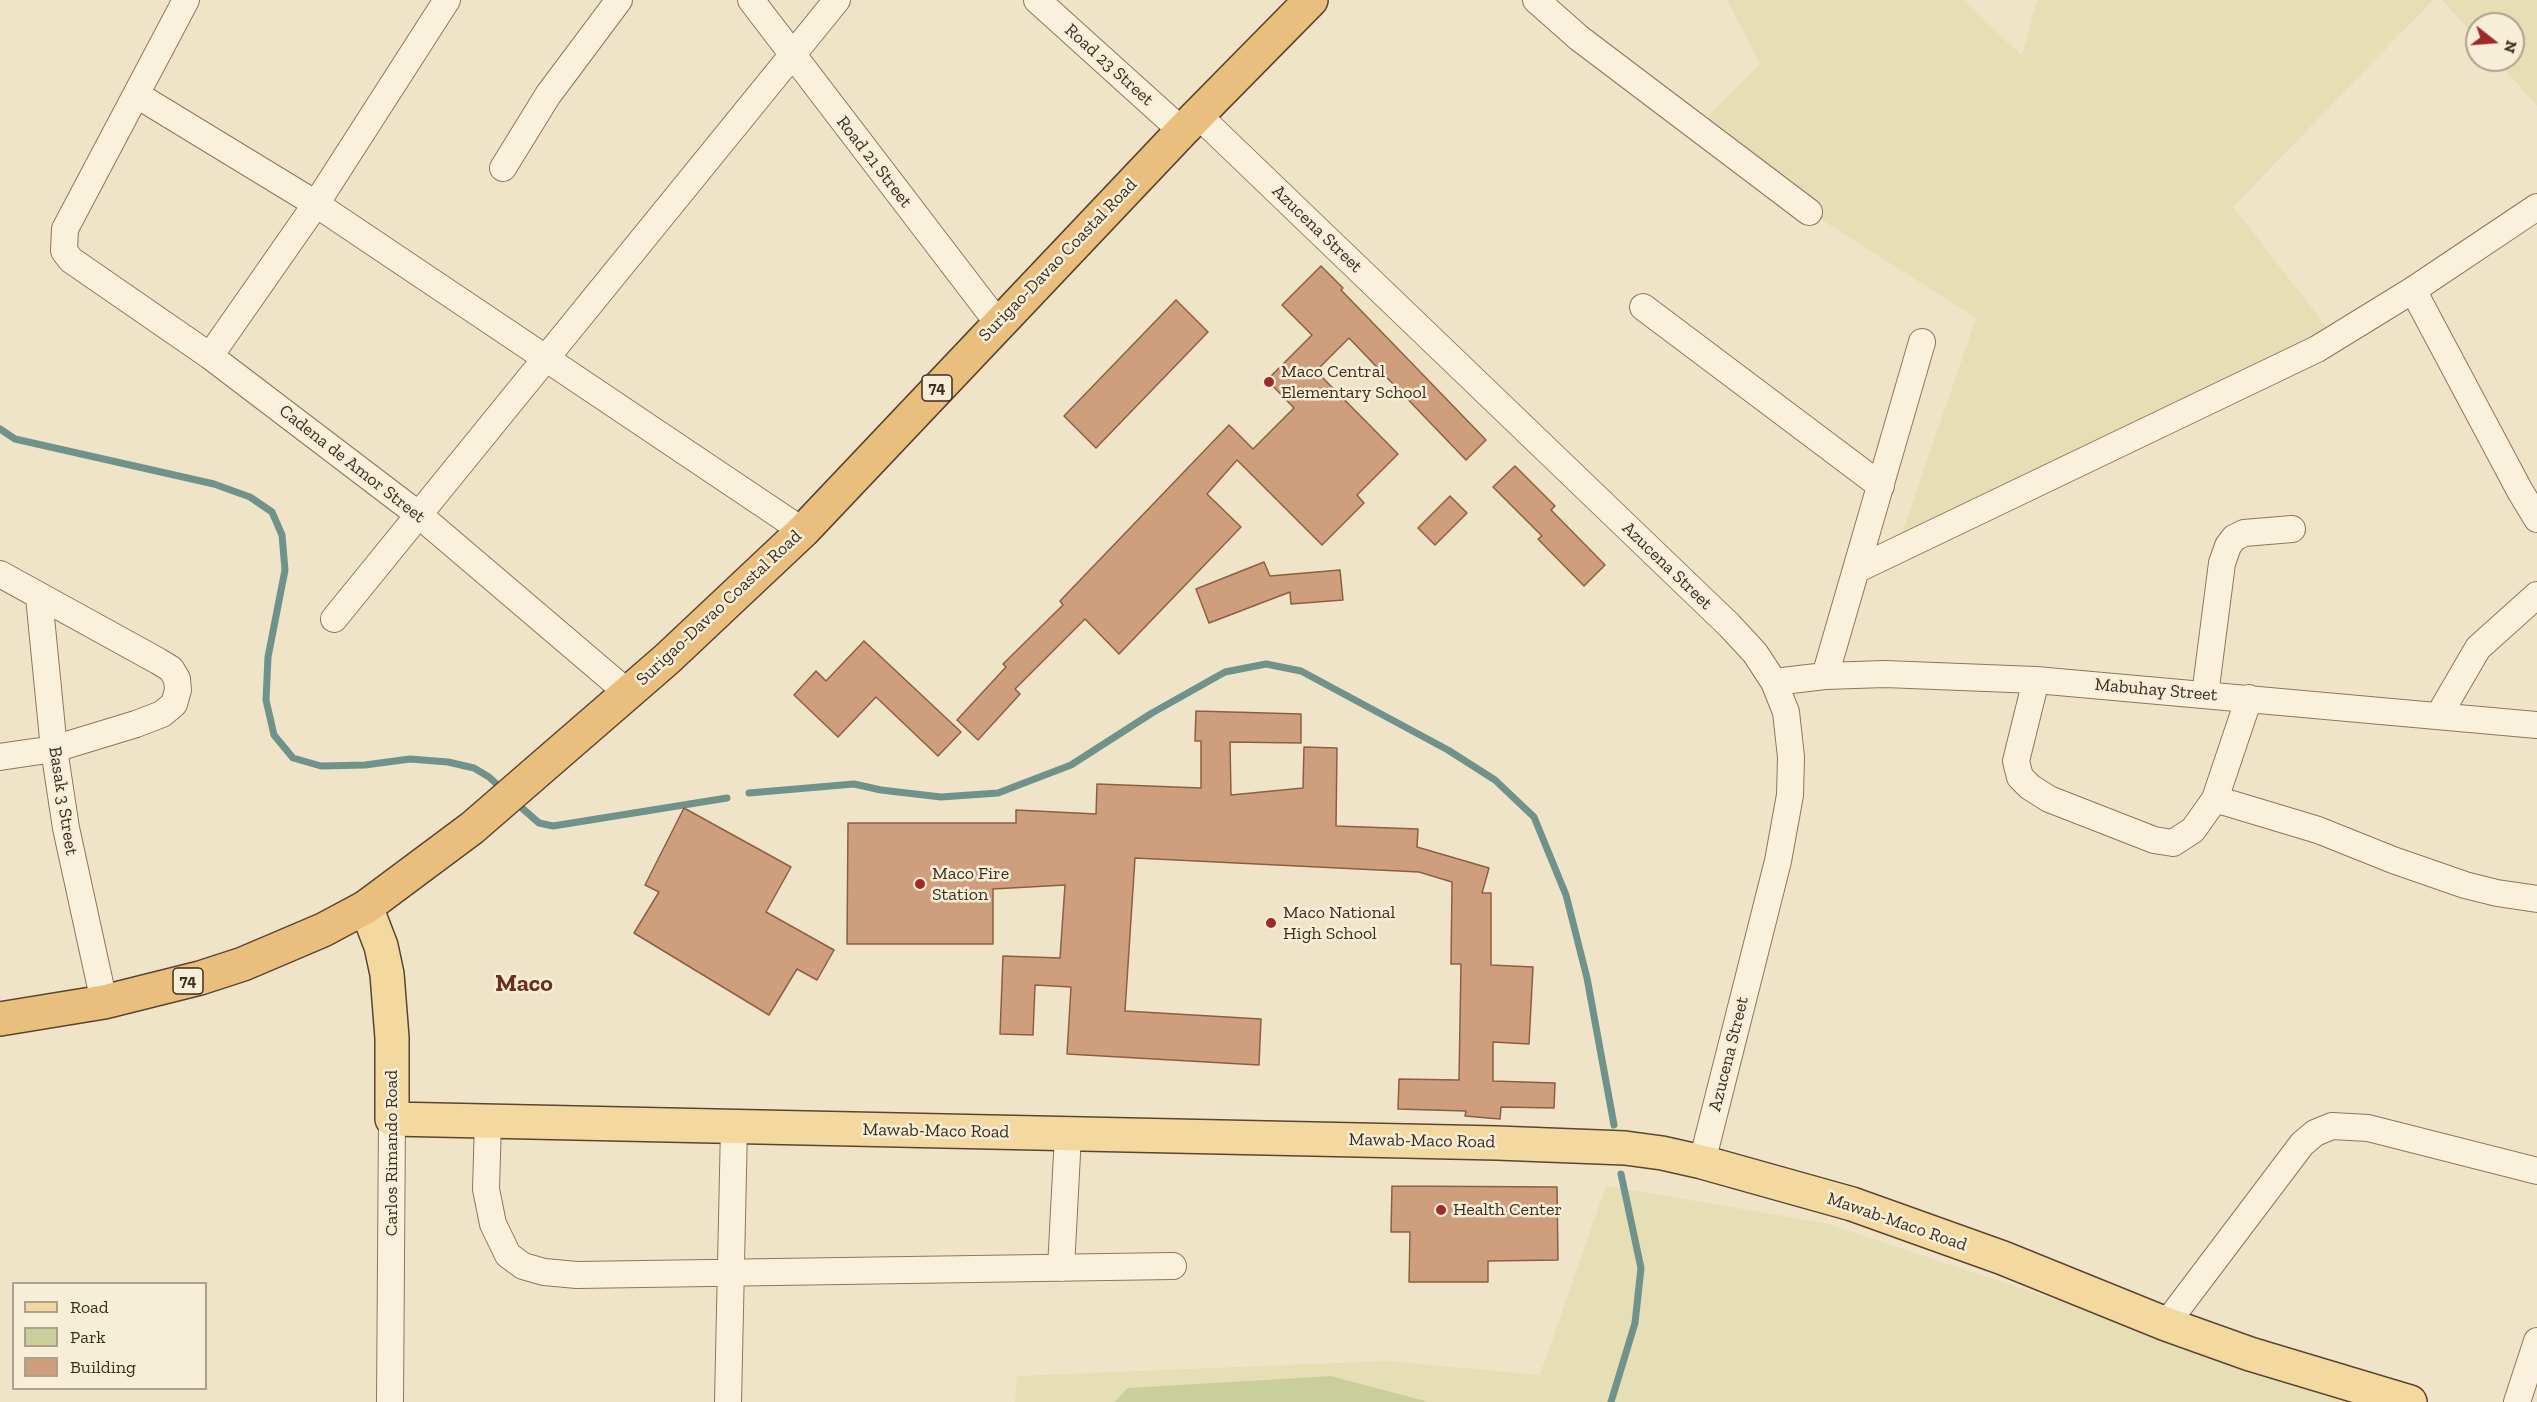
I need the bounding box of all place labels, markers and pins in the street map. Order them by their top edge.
place label: Maco Central Elementary School [1281,361,1427,404]
marker: Maco Central Elementary School [1262,375,1276,389]
place label: Maco Fire Station [932,863,1009,906]
marker: Maco Fire Station [913,877,927,891]
place label: Maco National High School [1283,902,1395,944]
marker: Maco National High School [1264,916,1278,930]
place label: Health Center [1453,1199,1562,1221]
marker: Health Center [1434,1203,1448,1217]

